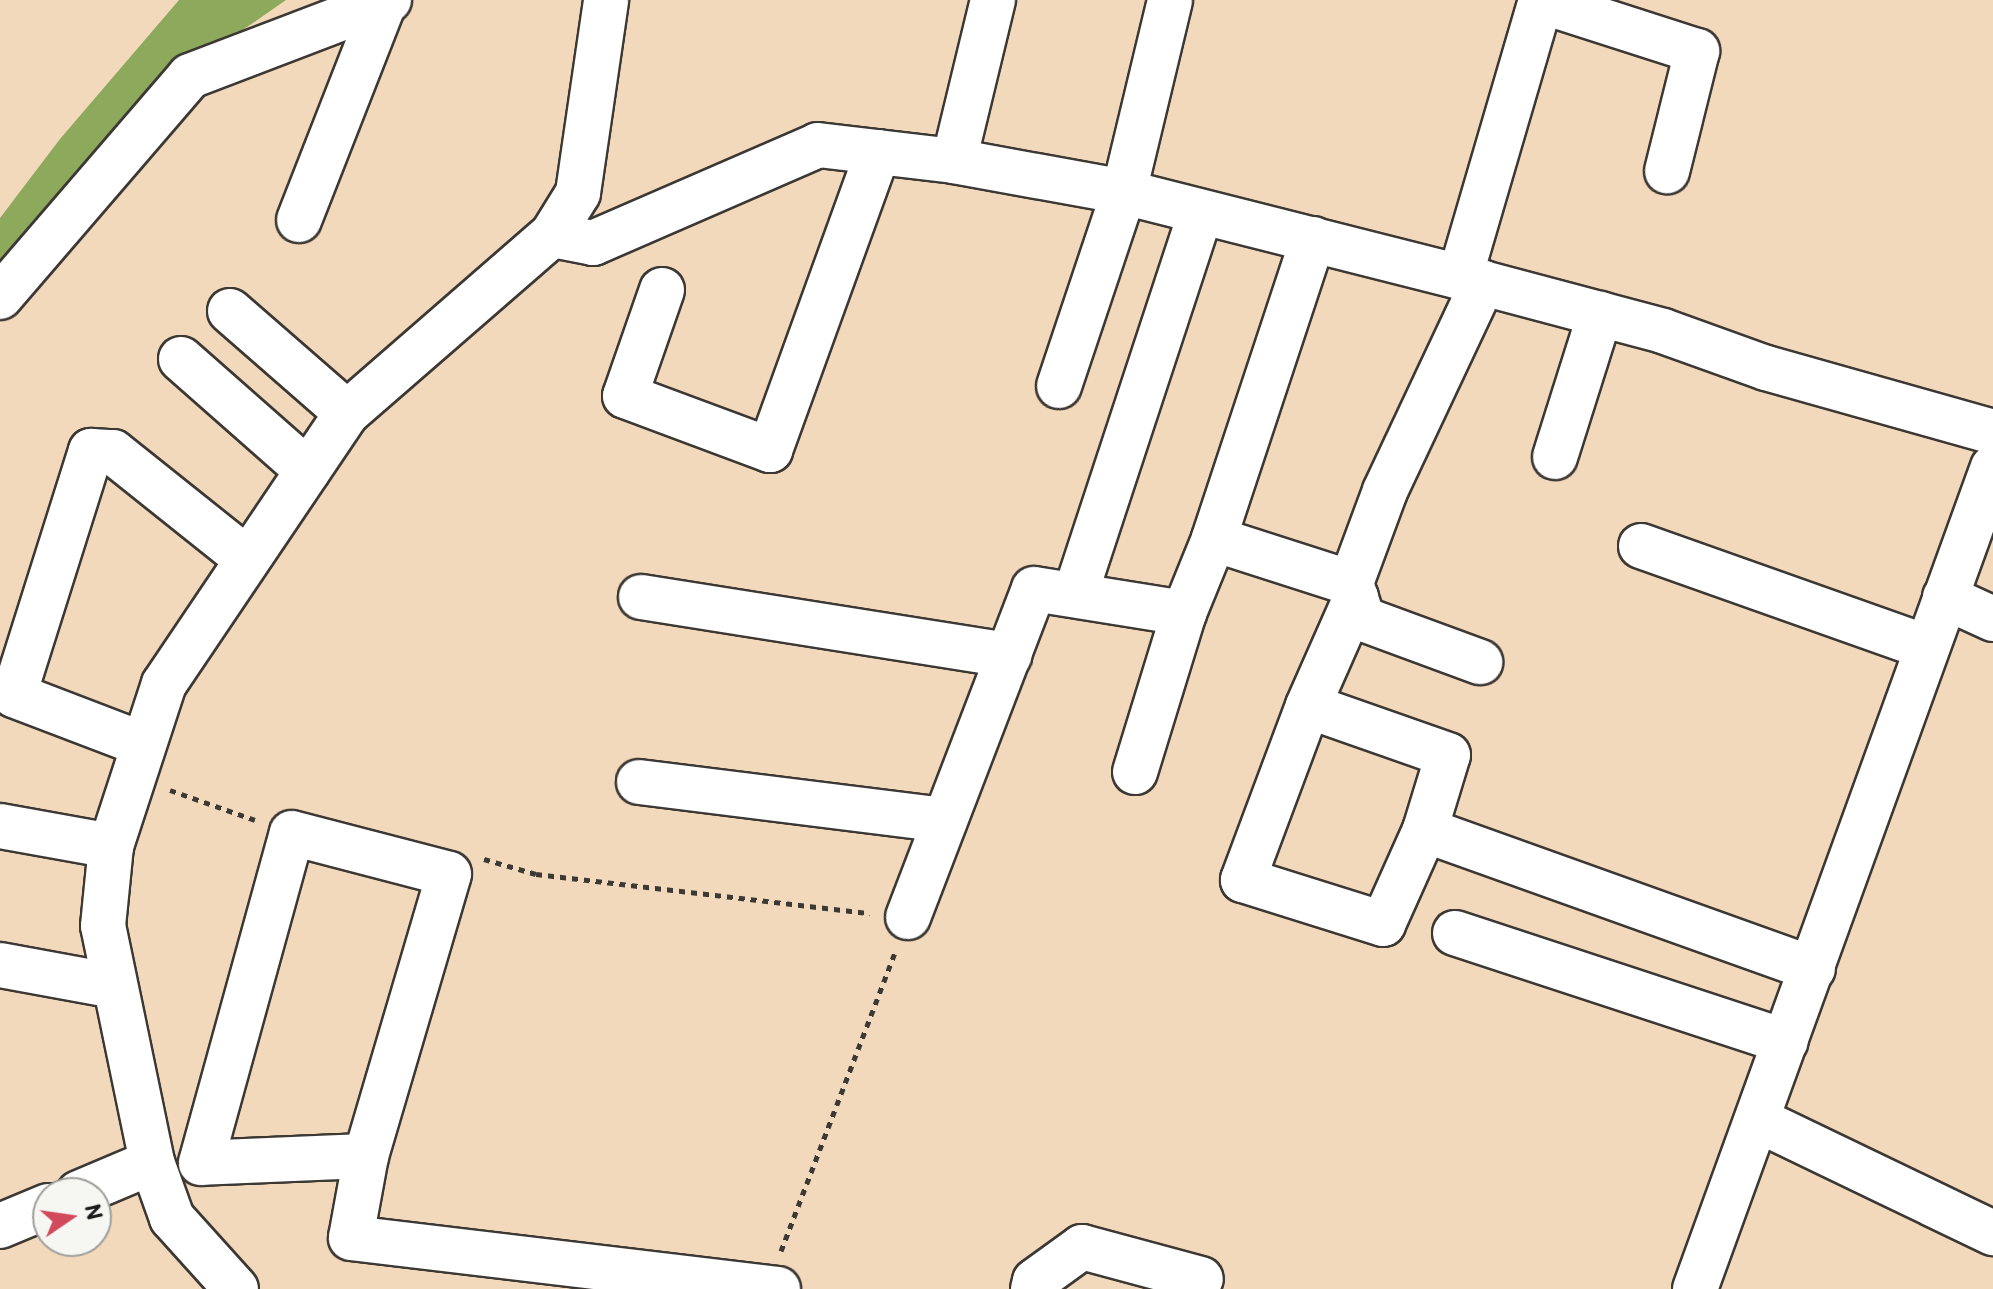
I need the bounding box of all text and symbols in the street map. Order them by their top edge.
north arrow [32,1177,112,1257]
text: N [79,1202,109,1222]

